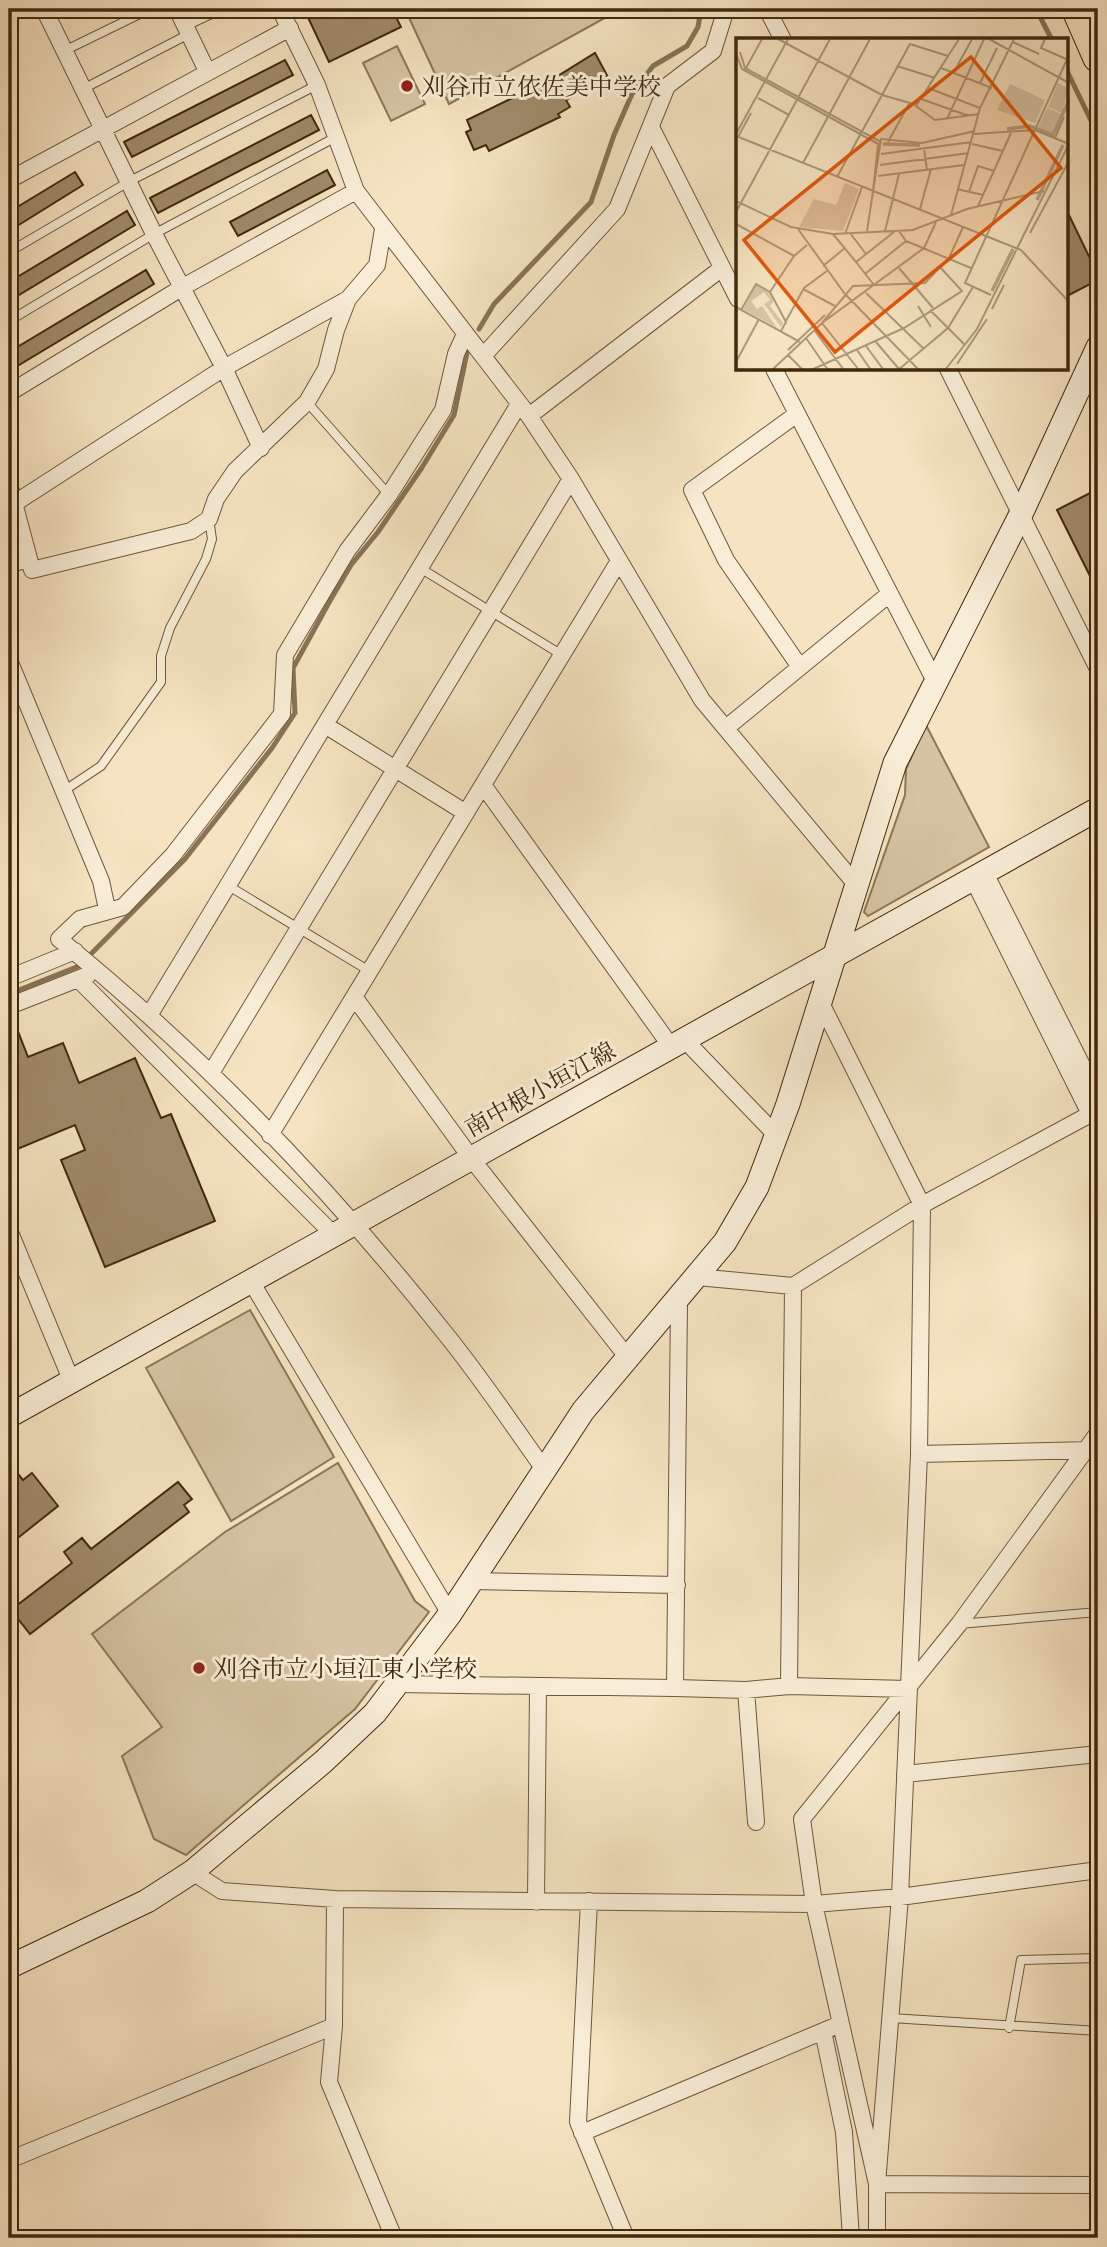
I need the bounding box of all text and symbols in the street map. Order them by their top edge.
inset map [736,38,1068,371]
place label: 刈谷市立依佐美中学校 [421,72,661,101]
marker: 刈谷市立依佐美中学校 [399,78,415,94]
street label: 南中根小垣江線 [460,1036,620,1142]
place label: 刈谷市立小垣江東小学校 [213,1654,477,1683]
marker: 刈谷市立小垣江東小学校 [191,1660,207,1676]

